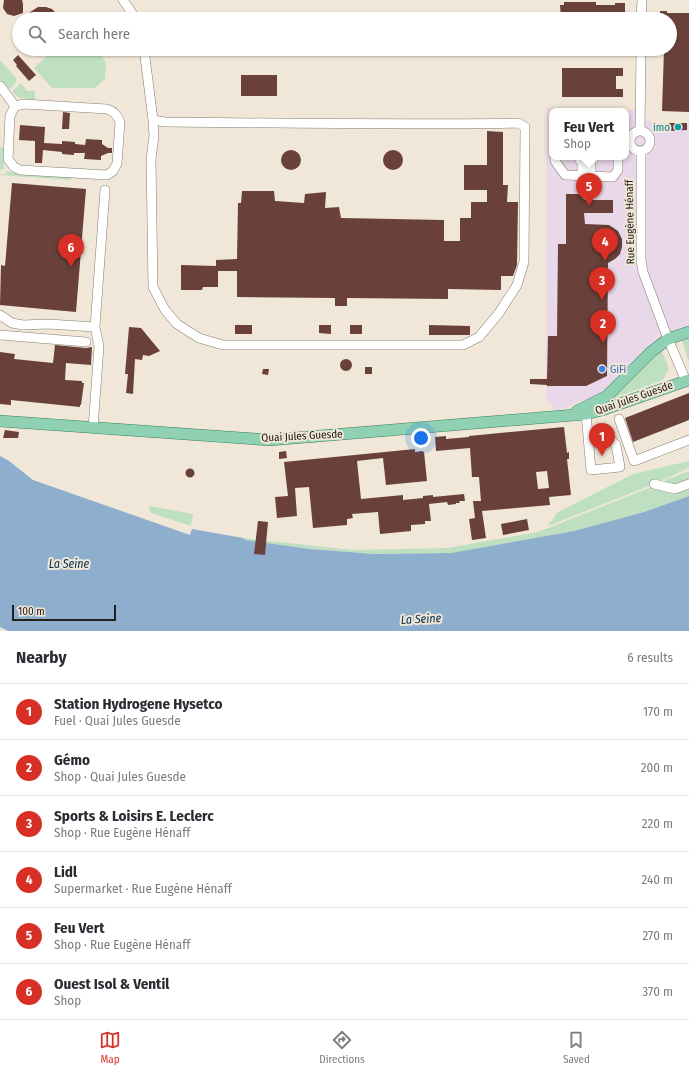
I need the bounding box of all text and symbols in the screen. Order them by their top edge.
search box [12,12,677,56]
icon: search [26,23,48,45]
text: Search here [58,25,130,43]
popup [549,108,629,160]
text: Feu Vert [564,118,614,136]
place label: imo [653,121,670,134]
marker: imo [673,122,683,132]
text: Shop [564,136,591,151]
pin: 5 [576,173,602,206]
street label: Rue Eugène Hénaff [623,179,637,264]
pin: 4 [592,228,618,261]
pin: 6 [58,234,84,267]
pin: 3 [589,267,615,300]
pin: 2 [590,310,616,343]
place label: GiFi [610,363,627,376]
marker: GiFi [597,364,607,374]
street label: Quai Jules Guesde [593,379,675,417]
pin: 1 [589,423,615,456]
street label: Quai Jules Guesde [261,427,343,445]
your location [411,428,431,448]
water label: La Seine [49,557,90,571]
scale bar [12,603,116,622]
text: 100 m [18,605,45,618]
water label: La Seine [400,611,442,627]
text: Nearby [16,647,67,668]
text: 6 results [627,650,673,665]
text: Station Hydrogene Hysetco [54,695,223,713]
text: 1 [26,704,32,719]
text: 170 m [643,704,673,719]
text: Fuel · Quai Jules Guesde [54,713,181,728]
text: Gémo [54,751,90,769]
text: 2 [26,760,32,775]
text: 200 m [641,760,673,775]
text: Shop · Quai Jules Guesde [54,769,186,784]
text: Sports & Loisirs E. Leclerc [54,807,214,825]
text: 3 [26,816,32,831]
text: 220 m [642,816,673,831]
text: Shop · Rue Eugène Hénaff [54,825,190,840]
text: Lidl [54,863,77,881]
text: 4 [26,872,32,887]
text: 240 m [641,872,673,887]
text: Supermarket · Rue Eugène Hénaff [54,881,232,896]
text: Feu Vert [54,919,104,937]
text: 5 [26,928,32,943]
text: 270 m [642,928,673,943]
text: Shop · Rue Eugène Hénaff [54,937,190,952]
text: Ouest Isol & Ventil [54,975,169,993]
text: 6 [26,984,32,999]
text: 370 m [642,984,673,999]
text: Shop [54,993,81,1008]
tab: Map [99,1029,121,1066]
tab: Directions [319,1029,365,1066]
tab: Saved [563,1029,590,1066]

